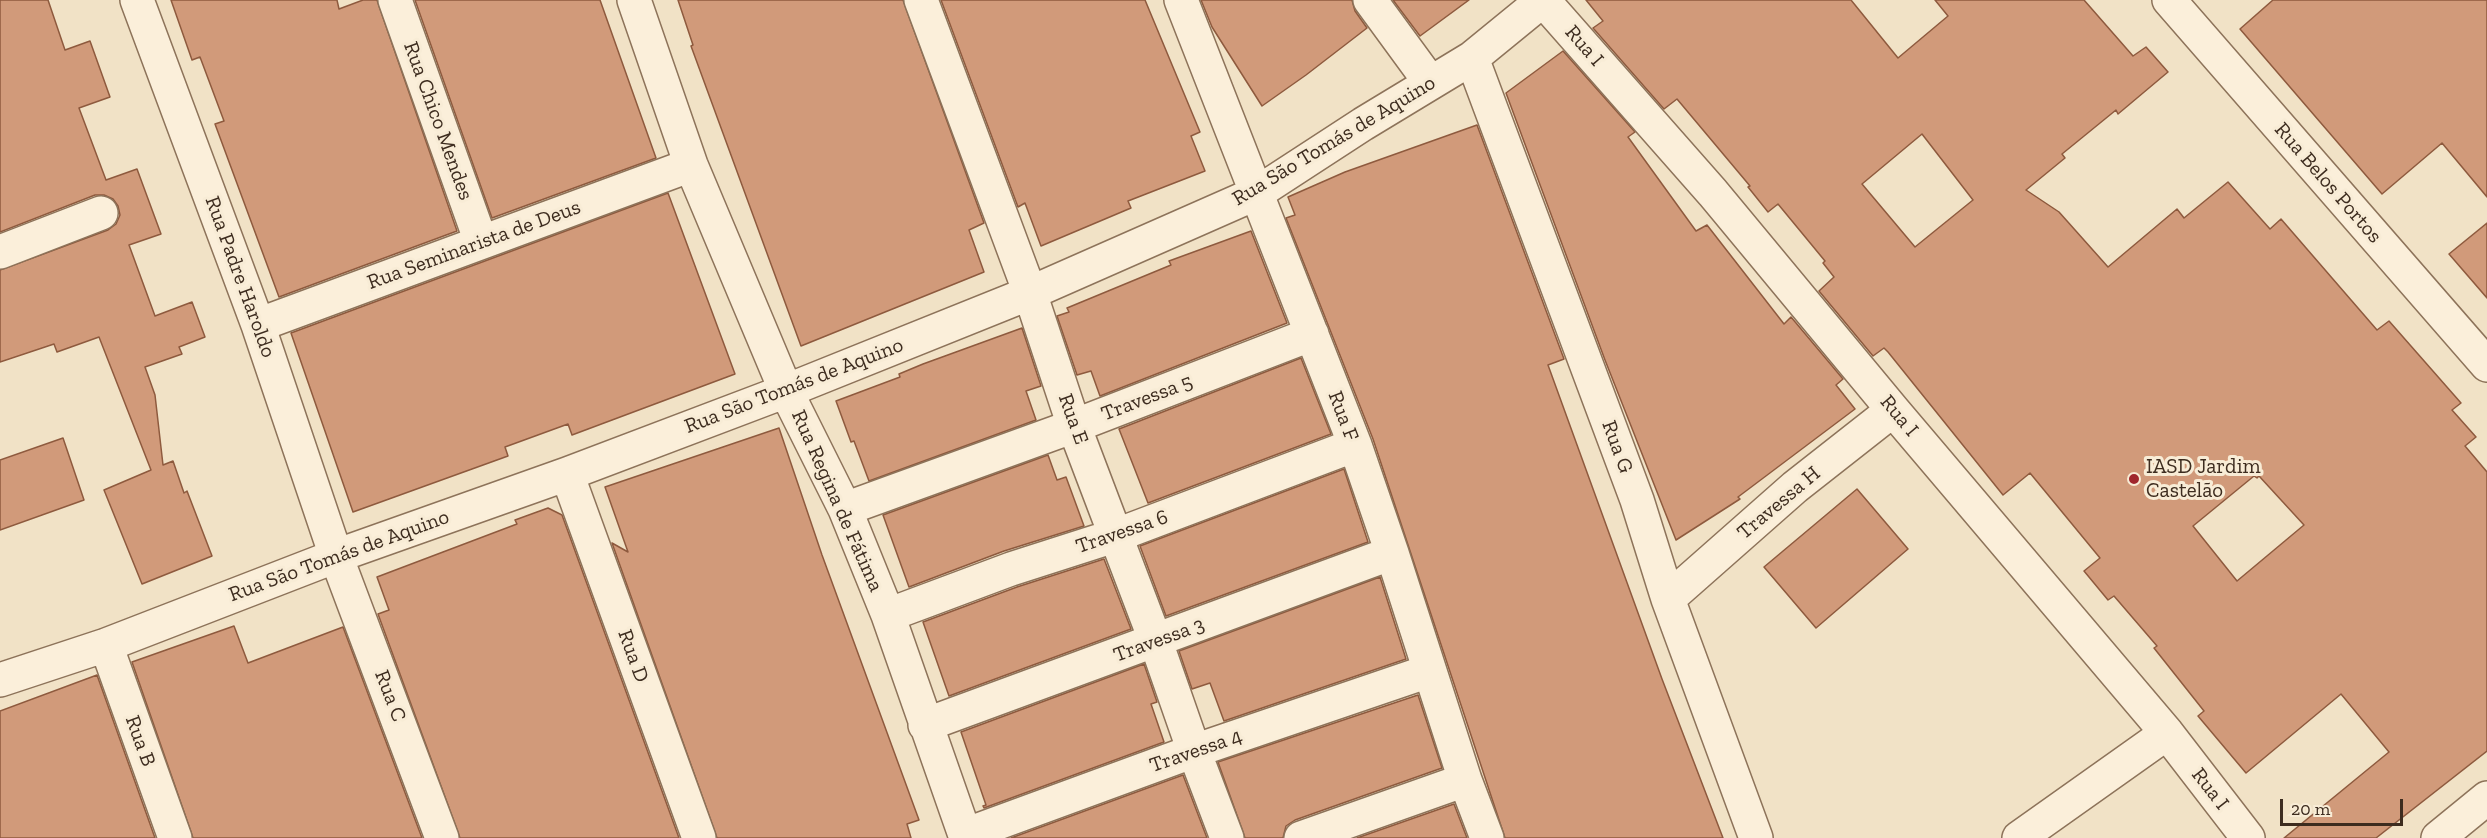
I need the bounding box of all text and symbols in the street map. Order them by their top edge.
street label: Rua I [1559,20,1609,72]
street label: Rua Chico Mendes [398,38,478,204]
street label: Rua São Tomás de Aquino [1228,70,1440,212]
street label: Rua Belos Portos [2269,118,2387,248]
street label: Rua Padre Haroldo [199,193,281,361]
street label: Rua Seminarista de Deus [364,195,584,295]
street label: Rua São Tomás de Aquino [681,333,907,439]
street label: Travessa 5 [1098,369,1196,427]
street label: Rua F [1322,388,1364,444]
street label: Rua E [1052,390,1094,448]
street label: Rua I [1874,390,1924,442]
street label: Rua Regina de Fátima [786,406,888,596]
street label: Rua G [1596,417,1638,477]
place label: IASD Jardim Castelão [2146,454,2261,504]
street label: Travessa H [1732,461,1826,545]
marker: IASD Jardim Castelão [2127,472,2141,486]
street label: Rua São Tomás de Aquino [225,504,453,608]
street label: Travessa 6 [1073,504,1171,560]
street label: Travessa 3 [1110,612,1208,668]
street label: Rua D [612,626,654,686]
street label: Rua C [369,667,411,725]
street label: Rua B [119,712,161,770]
street label: Travessa 4 [1146,723,1246,779]
street label: Rua I [2186,763,2234,815]
scale bar [2283,787,2406,825]
text: 20 m [2291,798,2330,820]

